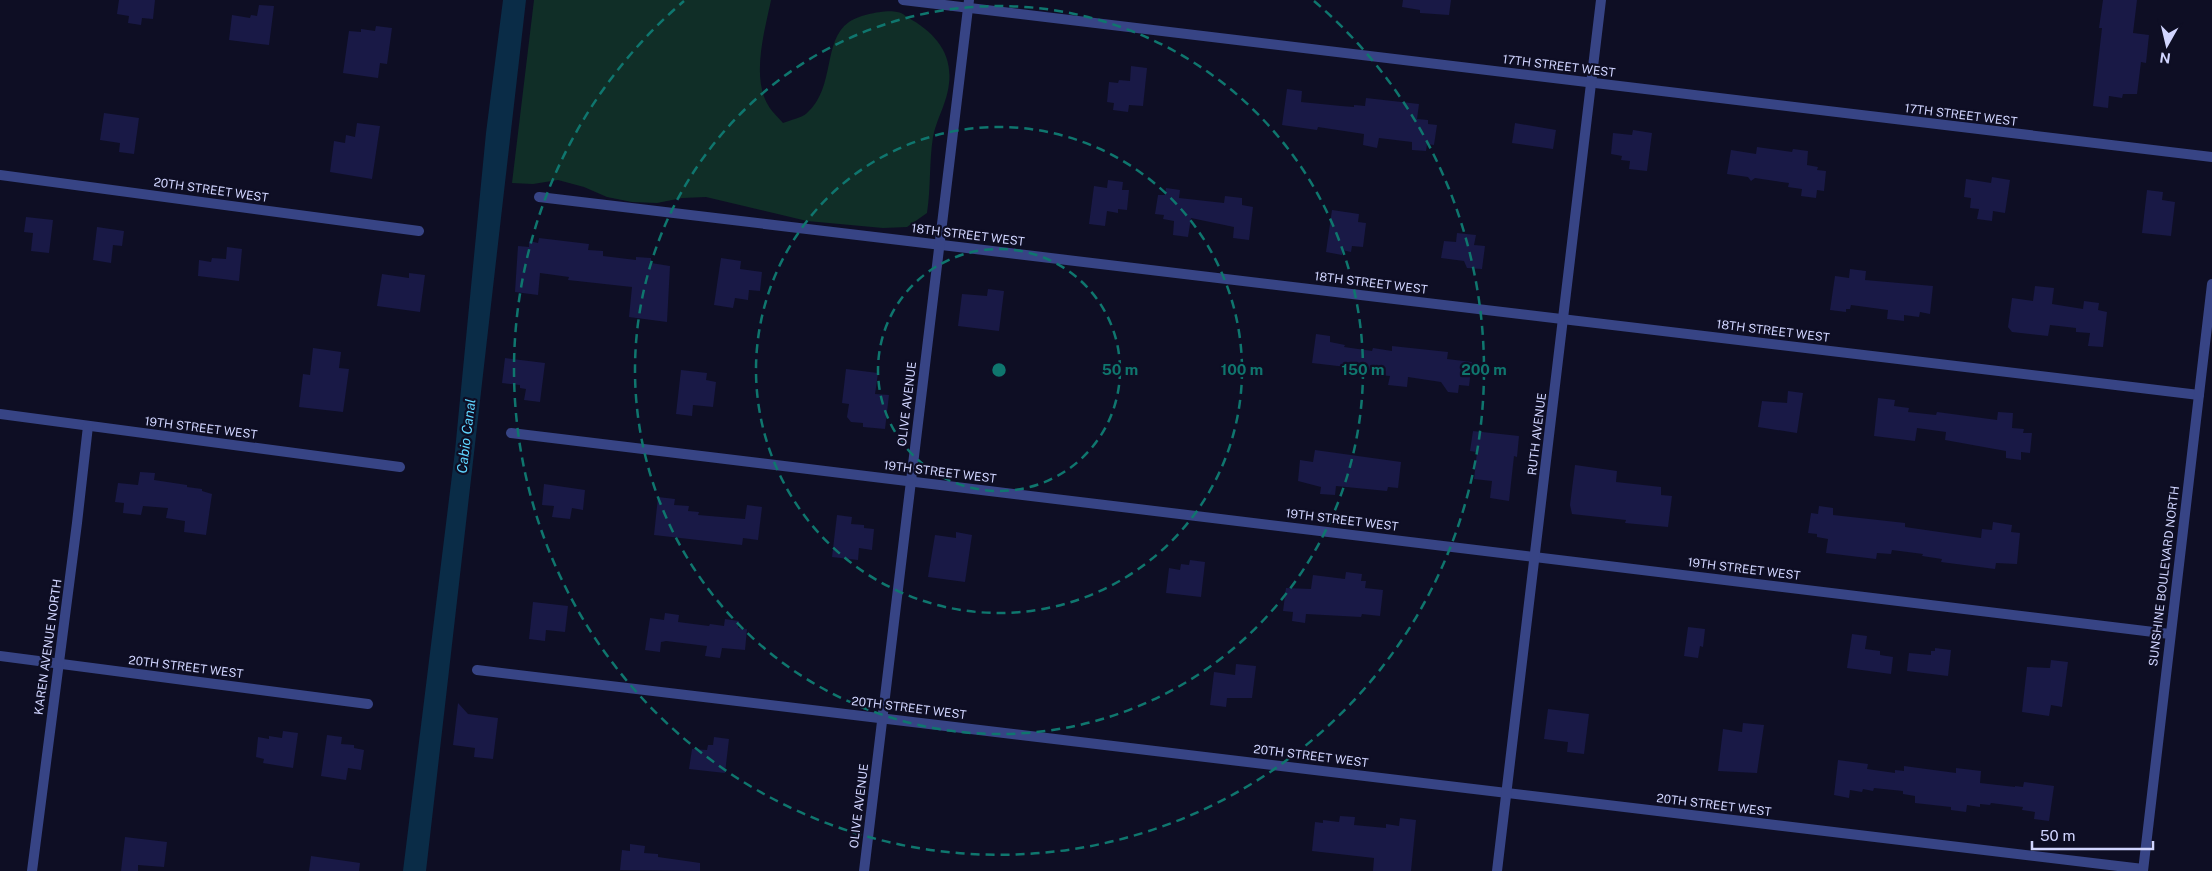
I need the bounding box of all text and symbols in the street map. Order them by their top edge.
north arrow [2142,20,2192,70]
text: N [2159,49,2172,67]
street label: 17TH STREET WEST [1502,52,1616,80]
street label: 17TH STREET WEST [1904,101,2018,129]
street label: 20TH STREET WEST [153,175,269,205]
street label: 18TH STREET WEST [911,221,1025,249]
street label: 18TH STREET WEST [1314,269,1428,297]
street label: 18TH STREET WEST [1716,317,1830,345]
street label: OLIVE AVENUE [895,361,919,447]
centre of rings [990,361,1008,379]
text: 50 m [1102,361,1138,378]
text: 100 m [1221,361,1263,378]
text: 150 m [1341,361,1385,378]
text: 200 m [1461,361,1507,378]
street label: RUTH AVENUE [1525,392,1549,476]
water label: Cabio Canal [453,398,479,474]
street label: 19TH STREET WEST [144,414,258,442]
street label: 19TH STREET WEST [883,458,997,486]
street label: SUNSHINE BOULEVARD NORTH [2146,485,2182,667]
street label: 19TH STREET WEST [1285,506,1399,534]
street label: 19TH STREET WEST [1687,555,1801,583]
street label: KAREN AVENUE NORTH [32,578,64,716]
street label: 20TH STREET WEST [128,653,244,681]
street label: 20TH STREET WEST [851,694,967,722]
street label: 20TH STREET WEST [1253,742,1369,770]
street label: OLIVE AVENUE [847,763,871,849]
street label: 20TH STREET WEST [1656,791,1772,819]
scale bar [2032,818,2153,850]
text: 50 m [2040,827,2075,844]

